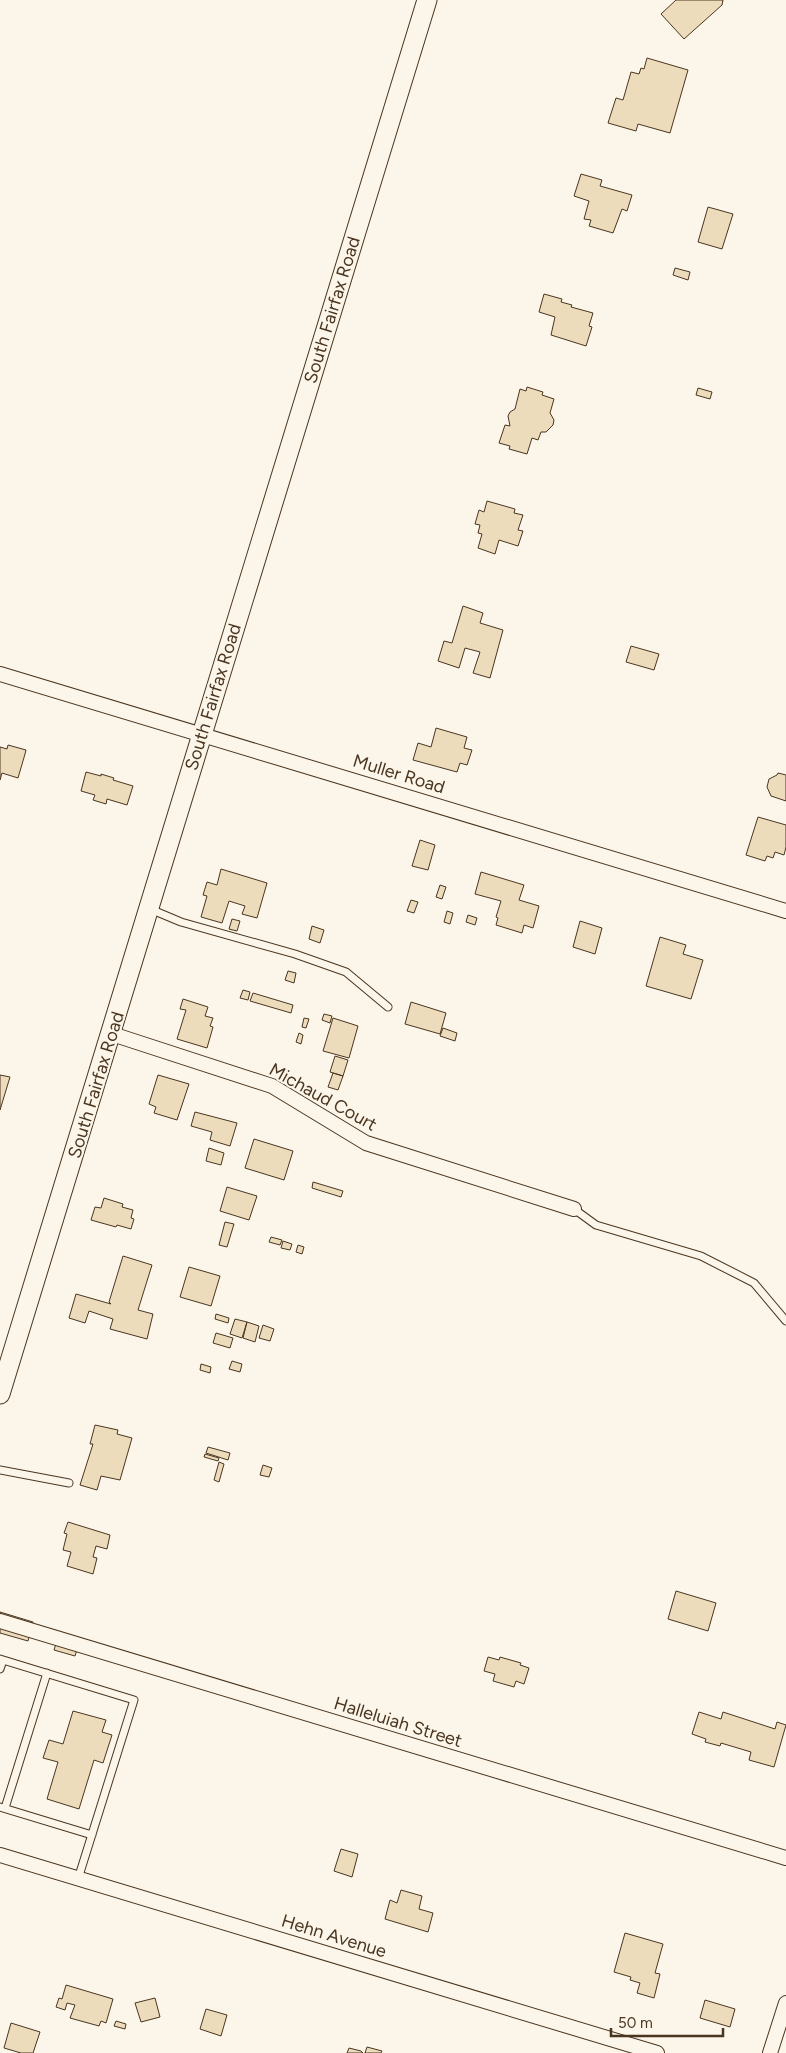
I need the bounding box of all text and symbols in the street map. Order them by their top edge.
street label: South Fairfax Road [299,234,365,386]
street label: South Fairfax Road [180,621,246,773]
street label: Muller Road [350,750,448,798]
street label: South Fairfax Road [63,1009,129,1161]
street label: Michaud Court [265,1058,381,1136]
street label: Halleluiah Street [331,1692,465,1752]
street label: Hehn Avenue [279,1910,389,1962]
scale bar [611,2006,724,2038]
text: 50 m [618,2014,653,2032]

